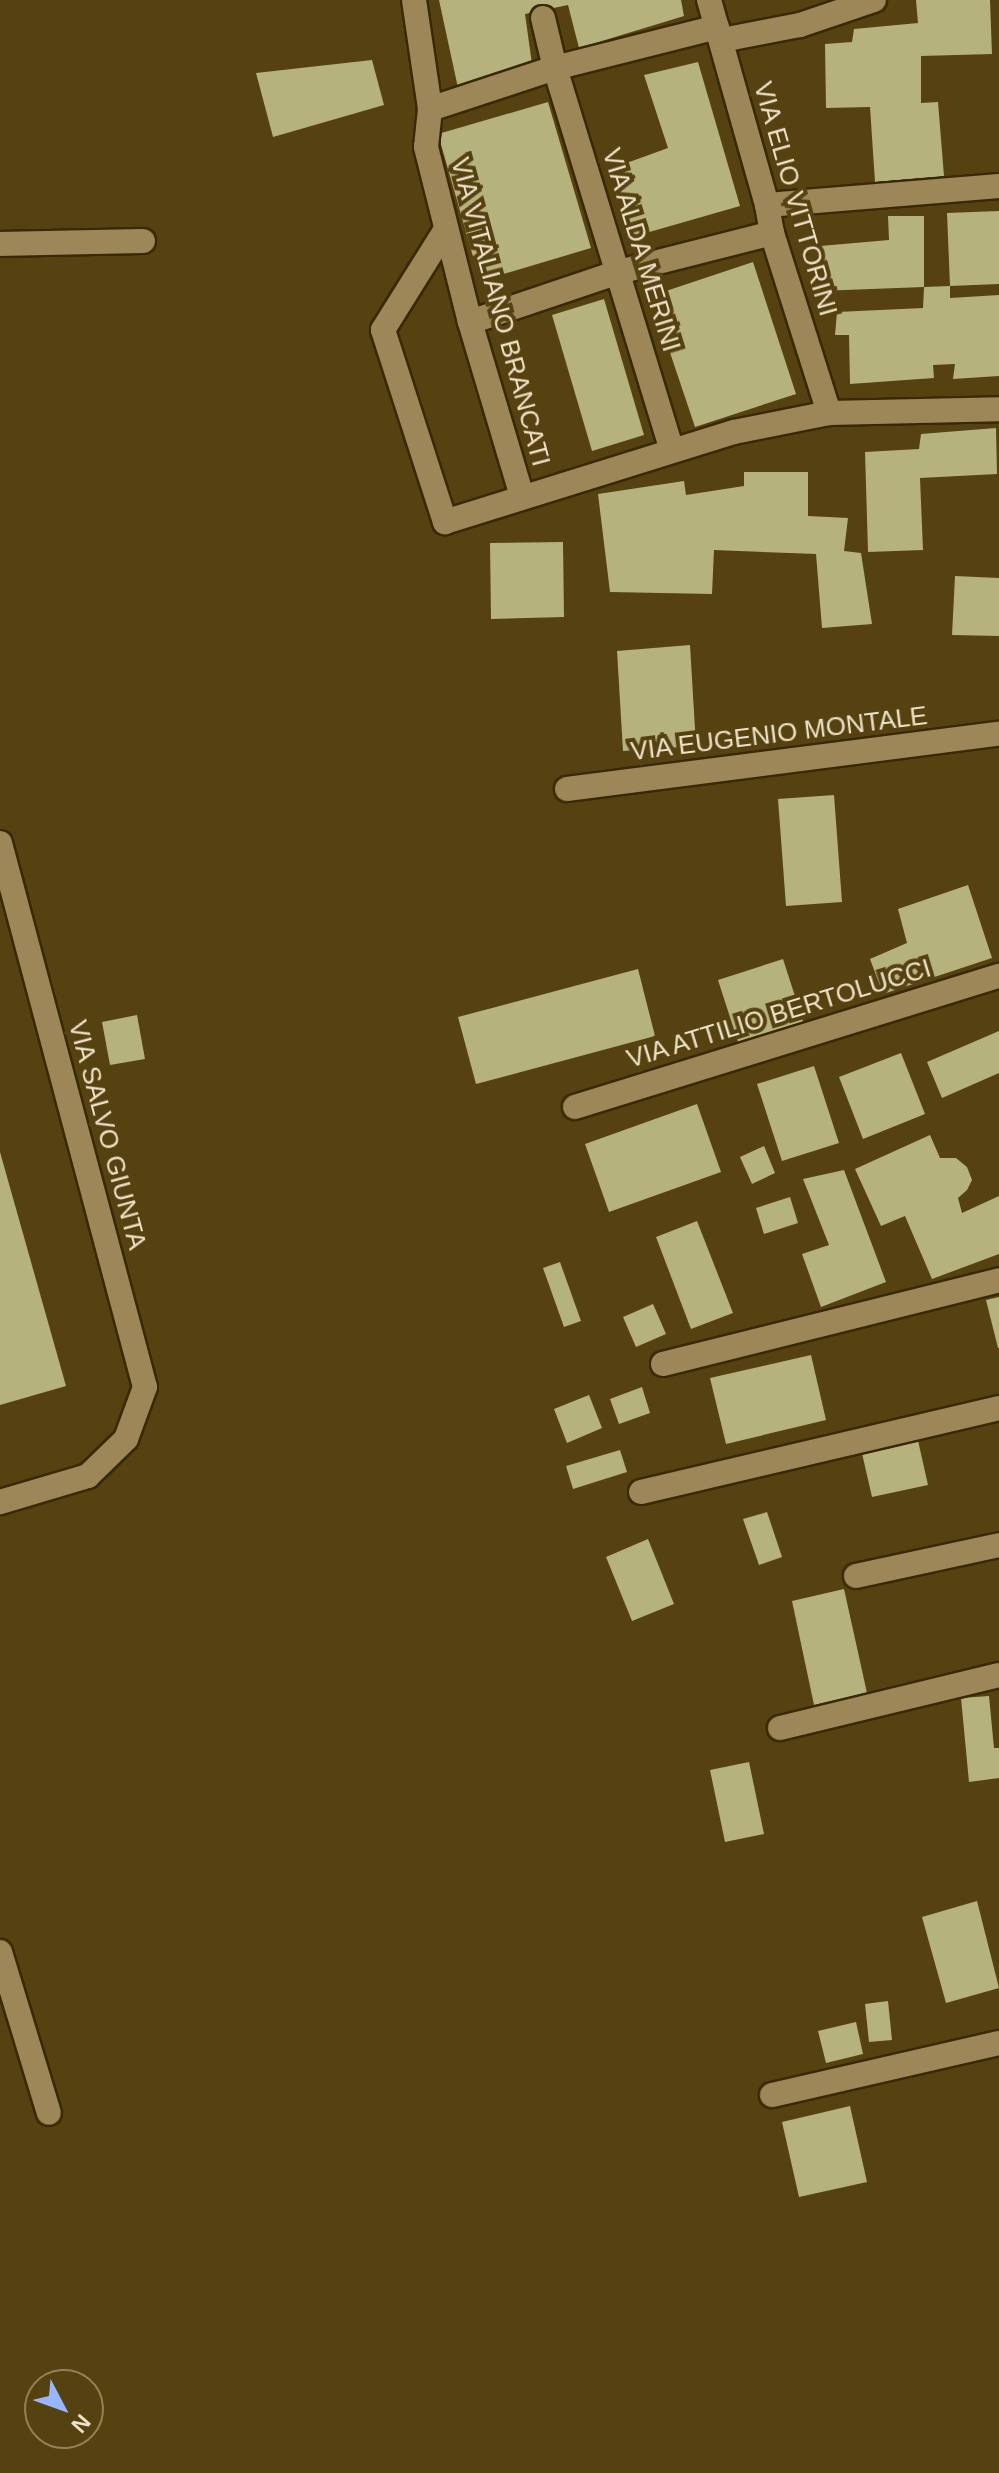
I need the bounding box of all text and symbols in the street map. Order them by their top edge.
street label: VIA ELIO VITTORINI [746,78,844,320]
street label: VIA ALDA MERINI [595,143,687,357]
street label: VIA VITALIANO BRANCATI [444,154,556,470]
street label: VIA EUGENIO MONTALE [628,700,930,768]
street label: VIA ATTILIO BERTOLUCCI [622,952,936,1076]
street label: VIA SALVO GIUNTA [61,1016,153,1254]
north arrow [24,2369,104,2449]
text: N [66,2410,96,2438]

